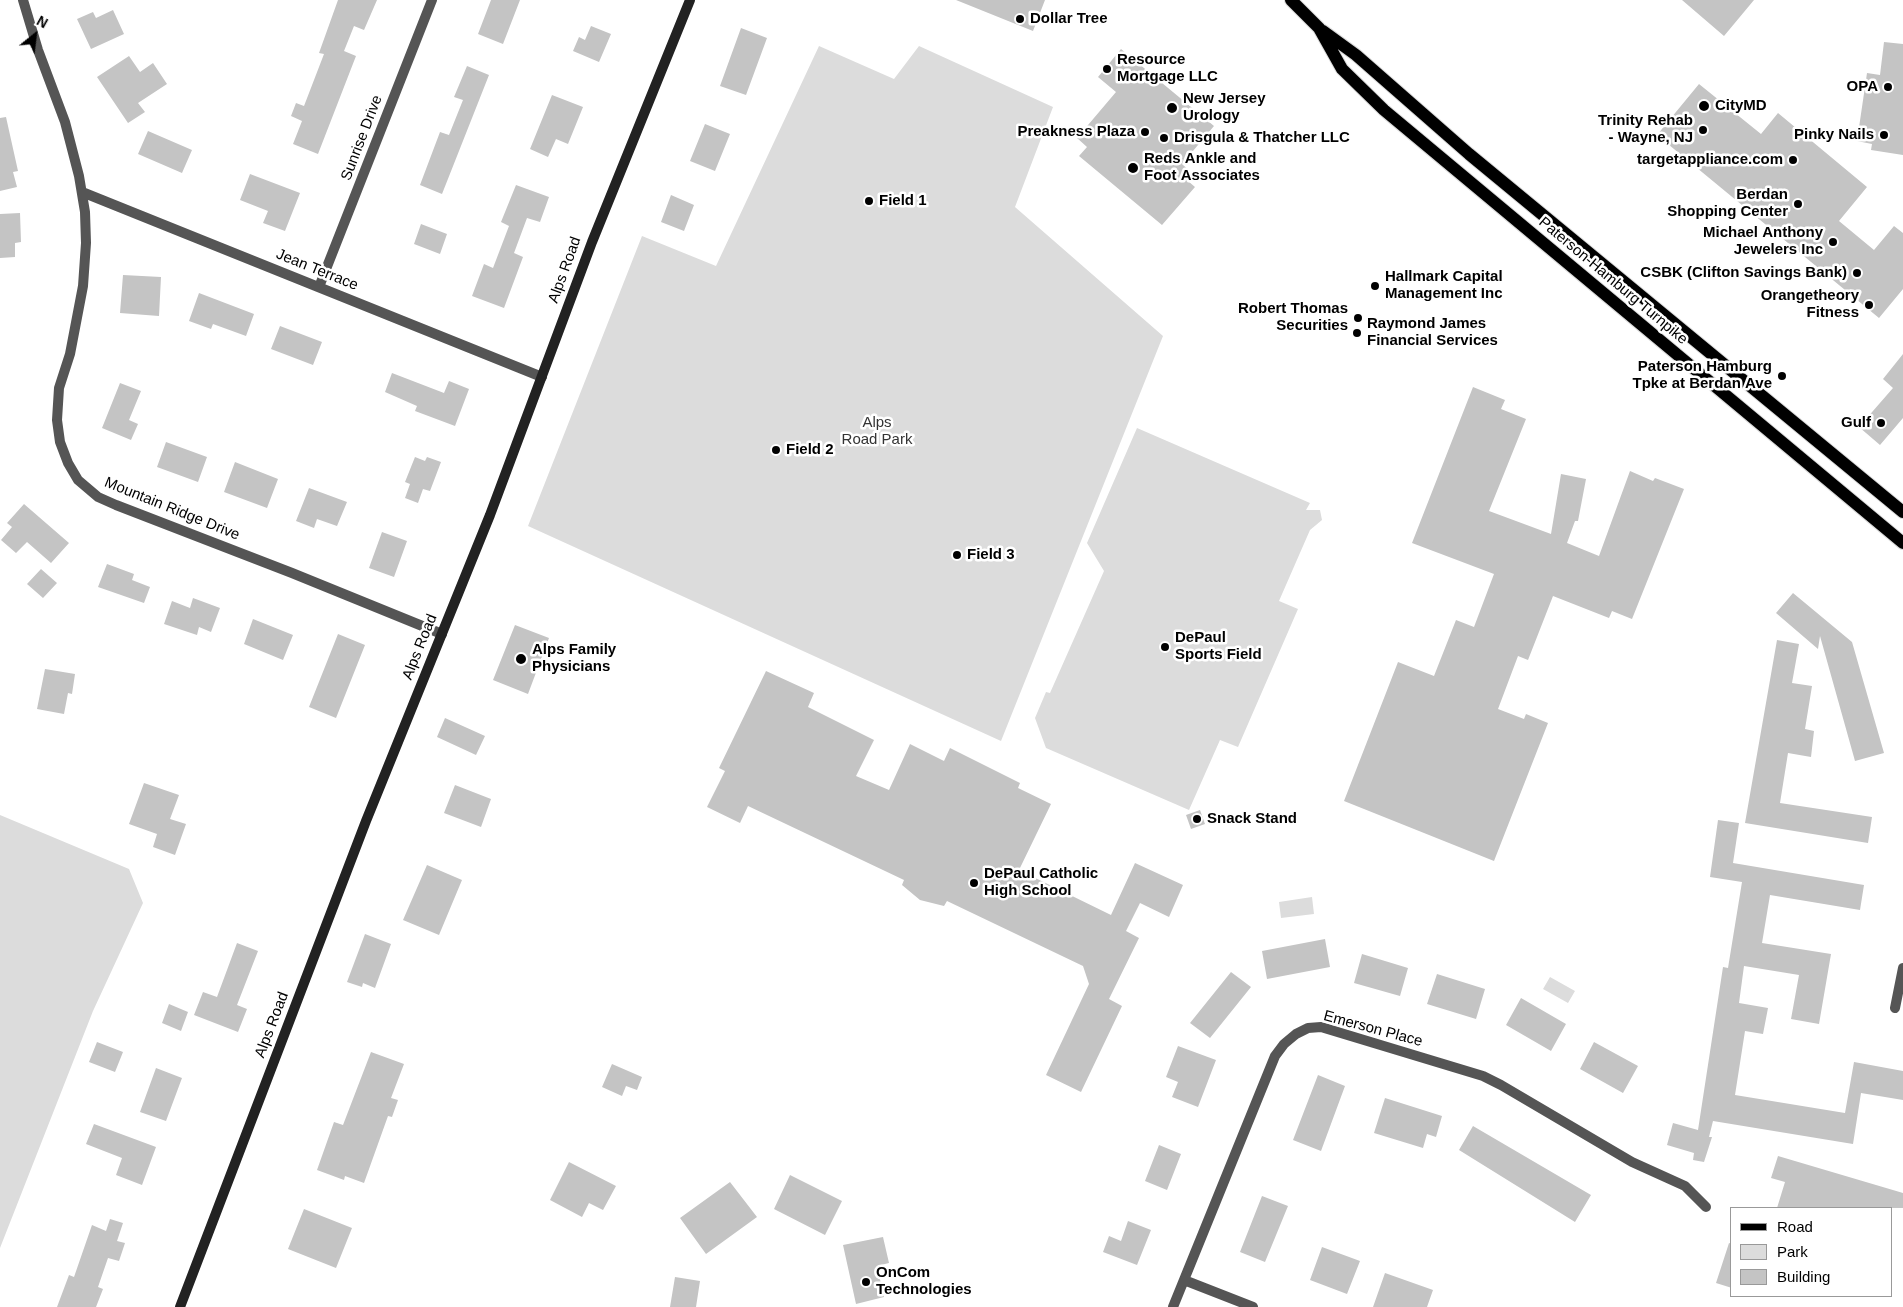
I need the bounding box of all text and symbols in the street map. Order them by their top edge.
north arrow [10,10,60,60]
place label: Dollar Tree [1030,10,1108,28]
text: N [34,12,51,31]
marker: Dollar Tree [1014,13,1026,25]
place label: Resource Mortgage LLC [1117,51,1218,86]
marker: Resource Mortgage LLC [1101,63,1113,75]
place label: OPA [1847,78,1878,96]
marker: OPA [1882,81,1894,93]
place label: New Jersey Urology [1183,90,1266,125]
street label: Sunrise Drive [337,93,387,183]
place label: CityMD [1715,97,1767,115]
marker: CityMD [1697,99,1711,113]
marker: New Jersey Urology [1165,101,1179,115]
place label: Trinity Rehab - Wayne, NJ [1598,112,1693,147]
place label: Preakness Plaza [1017,123,1135,141]
marker: Trinity Rehab - Wayne, NJ [1697,124,1709,136]
marker: Preakness Plaza [1139,126,1151,138]
place label: Pinky Nails [1794,126,1874,144]
place label: Drisgula & Thatcher LLC [1174,129,1350,147]
marker: Pinky Nails [1878,129,1890,141]
marker: Drisgula & Thatcher LLC [1158,132,1170,144]
place label: Reds Ankle and Foot Associates [1144,150,1260,185]
place label: targetappliance.com [1637,151,1783,169]
marker: targetappliance.com [1787,154,1799,166]
marker: Reds Ankle and Foot Associates [1126,161,1140,175]
place label: Berdan Shopping Center [1667,186,1788,221]
place label: Field 1 [879,192,927,210]
marker: Field 1 [863,195,875,207]
marker: Berdan Shopping Center [1792,198,1804,210]
street label: Paterson-Hamburg Turnpike [1535,213,1691,349]
place label: Michael Anthony Jewelers Inc [1703,224,1823,259]
street label: Alps Road [545,234,585,306]
marker: Michael Anthony Jewelers Inc [1827,236,1839,248]
street label: Jean Terrace [273,245,361,295]
place label: CSBK (Clifton Savings Bank) [1640,264,1847,282]
marker: CSBK (Clifton Savings Bank) [1851,267,1863,279]
place label: Hallmark Capital Management Inc [1385,268,1503,303]
marker: Hallmark Capital Management Inc [1369,280,1381,292]
place label: Orangetheory Fitness [1761,287,1859,322]
marker: Orangetheory Fitness [1863,299,1875,311]
place label: Robert Thomas Securities [1238,300,1348,335]
marker: Robert Thomas Securities [1352,312,1364,324]
place label: Raymond James Financial Services [1367,315,1498,350]
marker: Raymond James Financial Services [1351,327,1363,339]
place label: Paterson Hamburg Tpke at Berdan Ave [1633,358,1772,393]
marker: Paterson Hamburg Tpke at Berdan Ave [1776,370,1788,382]
park label: Alps Road Park [842,414,912,449]
place label: Gulf [1841,414,1871,432]
marker: Gulf [1875,417,1887,429]
place label: Field 2 [786,441,834,459]
marker: Field 2 [770,444,782,456]
street label: Mountain Ridge Drive [102,474,242,544]
place label: Field 3 [967,546,1015,564]
marker: Field 3 [951,549,963,561]
street label: Alps Road [399,612,441,682]
place label: DePaul Sports Field [1175,629,1262,664]
place label: Alps Family Physicians [532,641,616,676]
marker: DePaul Sports Field [1159,641,1171,653]
marker: Alps Family Physicians [514,652,528,666]
place label: Snack Stand [1207,810,1297,828]
marker: Snack Stand [1191,813,1203,825]
place label: DePaul Catholic High School [984,865,1098,900]
marker: DePaul Catholic High School [968,877,980,889]
street label: Alps Road [251,989,293,1061]
street label: Emerson Place [1322,1007,1424,1051]
legend [1730,1207,1893,1297]
text: Road [1777,1218,1813,1235]
text: Park [1777,1243,1808,1260]
place label: OnCom Technologies [876,1264,972,1299]
text: Building [1777,1268,1830,1285]
marker: OnCom Technologies [860,1276,872,1288]

